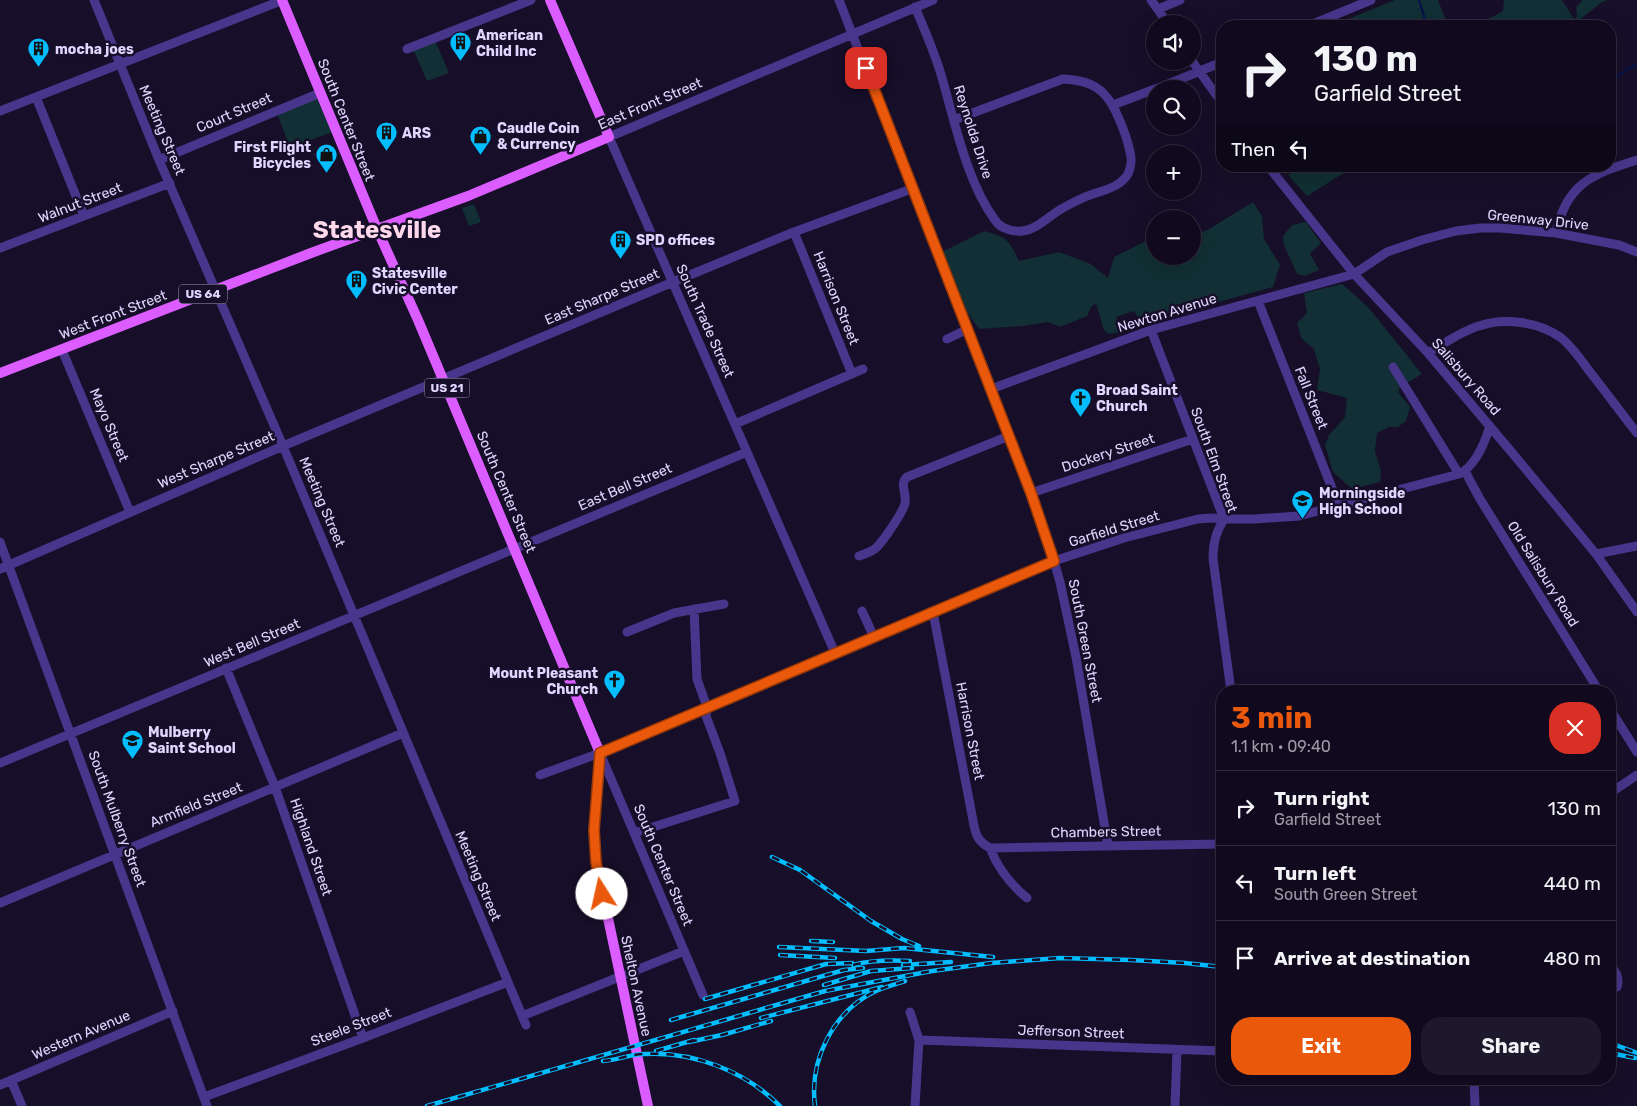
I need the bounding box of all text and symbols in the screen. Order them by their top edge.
map controls [1146,15,1201,265]
button: sound [1146,15,1201,70]
place label: American Child Inc [476,27,543,60]
building icon: American Child Inc [448,31,472,62]
building icon: mocha joes [27,37,51,68]
text: 130 m [1314,38,1418,80]
icon: right [1231,40,1296,105]
place label: mocha joes [55,41,134,58]
pin [845,47,887,89]
icon: arrive [852,54,880,82]
street label: South Center Street [314,56,378,184]
street label: East Front Street [595,74,705,134]
button: search [1146,80,1201,135]
text: Garfield Street [1314,80,1461,107]
street label: Meeting Street [135,82,189,178]
street label: Reynolda Drive [950,83,996,181]
street label: Court Street [194,89,275,137]
place label: Caudle Coin & Currency [497,120,580,153]
building icon: ARS [374,121,398,152]
shop icon: Caudle Coin & Currency [469,124,493,155]
place label: ARS [402,125,431,142]
icon: left [1285,135,1313,163]
text: Then [1231,138,1275,161]
place label: First Flight Bicycles [234,139,311,172]
shop icon: First Flight Bicycles [315,143,339,174]
button: + [1146,145,1201,200]
street label: Walnut Street [36,179,125,227]
street label: Greenway Drive [1486,206,1590,234]
button: − [1146,210,1201,265]
district label: Statesville [313,216,441,244]
building icon: SPD offices [608,228,632,259]
place label: SPD offices [636,232,715,249]
street label: Harrison Street [810,249,863,348]
street label: South Trade Street [672,262,738,381]
place label: Statesville Civic Center [372,265,458,298]
street label: East Sharpe Street [542,265,662,329]
building icon: Statesville Civic Center [344,269,368,300]
road number: US 64 [179,284,227,304]
street label: West Front Street [57,286,170,343]
street label: Newton Avenue [1115,290,1219,336]
street label: Salisbury Road [1428,335,1504,419]
street label: Fall Street [1291,364,1331,432]
road number: US 21 [424,378,470,398]
place label: Broad Saint Church [1096,382,1178,415]
street label: Mayo Street [86,386,132,465]
church icon: Broad Saint Church [1068,386,1092,417]
street label: South Elm Street [1187,405,1241,515]
street label: West Sharpe Street [155,428,277,492]
street label: South Center Street [473,429,539,556]
street label: Dockery Street [1059,430,1157,476]
street label: Meeting Street [295,454,349,550]
street label: East Bell Street [576,459,675,514]
place label: Morningside High School [1319,485,1405,518]
school or university icon: Morningside High School [1291,489,1315,520]
street label: Garfield Street [1067,507,1162,551]
street label: Old Salisbury Road [1504,518,1582,630]
street label: South Green Street [1065,578,1105,705]
street label: West Bell Street [201,615,303,671]
place label: Mount Pleasant Church [489,665,598,698]
church icon: Mount Pleasant Church [602,669,626,700]
street label: Harrison Street [952,681,988,782]
text: 3 min [1231,700,1313,736]
button: close [1549,702,1601,754]
place label: Mulberry Saint School [148,724,236,757]
school or university icon: Mulberry Saint School [120,728,144,759]
text: 1.1 km · 09:40 [1231,737,1331,756]
street label: South Mulberry Street [84,749,150,890]
street label: Armfield Street [147,779,245,831]
text: Turn right [1274,787,1369,810]
icon: right [1231,794,1259,822]
street label: Highland Street [286,796,336,899]
text: 130 m [1548,797,1601,820]
street label: South Center Street [630,802,696,929]
text: Garfield Street [1274,810,1381,829]
street label: Chambers Street [1051,823,1162,841]
street label: Meeting Street [451,828,505,924]
text: Turn left [1274,862,1356,885]
position arrow [575,867,627,919]
icon: left [1231,869,1259,897]
text: 440 m [1544,872,1601,895]
text: South Green Street [1274,885,1417,904]
street label: Shelton Avenue [617,934,655,1038]
icon: arrive [1231,944,1259,972]
text: Arrive at destination [1274,947,1470,970]
text: 480 m [1544,947,1601,970]
street label: Steele Street [308,1004,394,1050]
street label: Western Avenue [29,1007,133,1063]
button: Exit [1231,1017,1411,1075]
button: Share [1421,1017,1601,1075]
street label: Jefferson Street [1017,1022,1125,1042]

